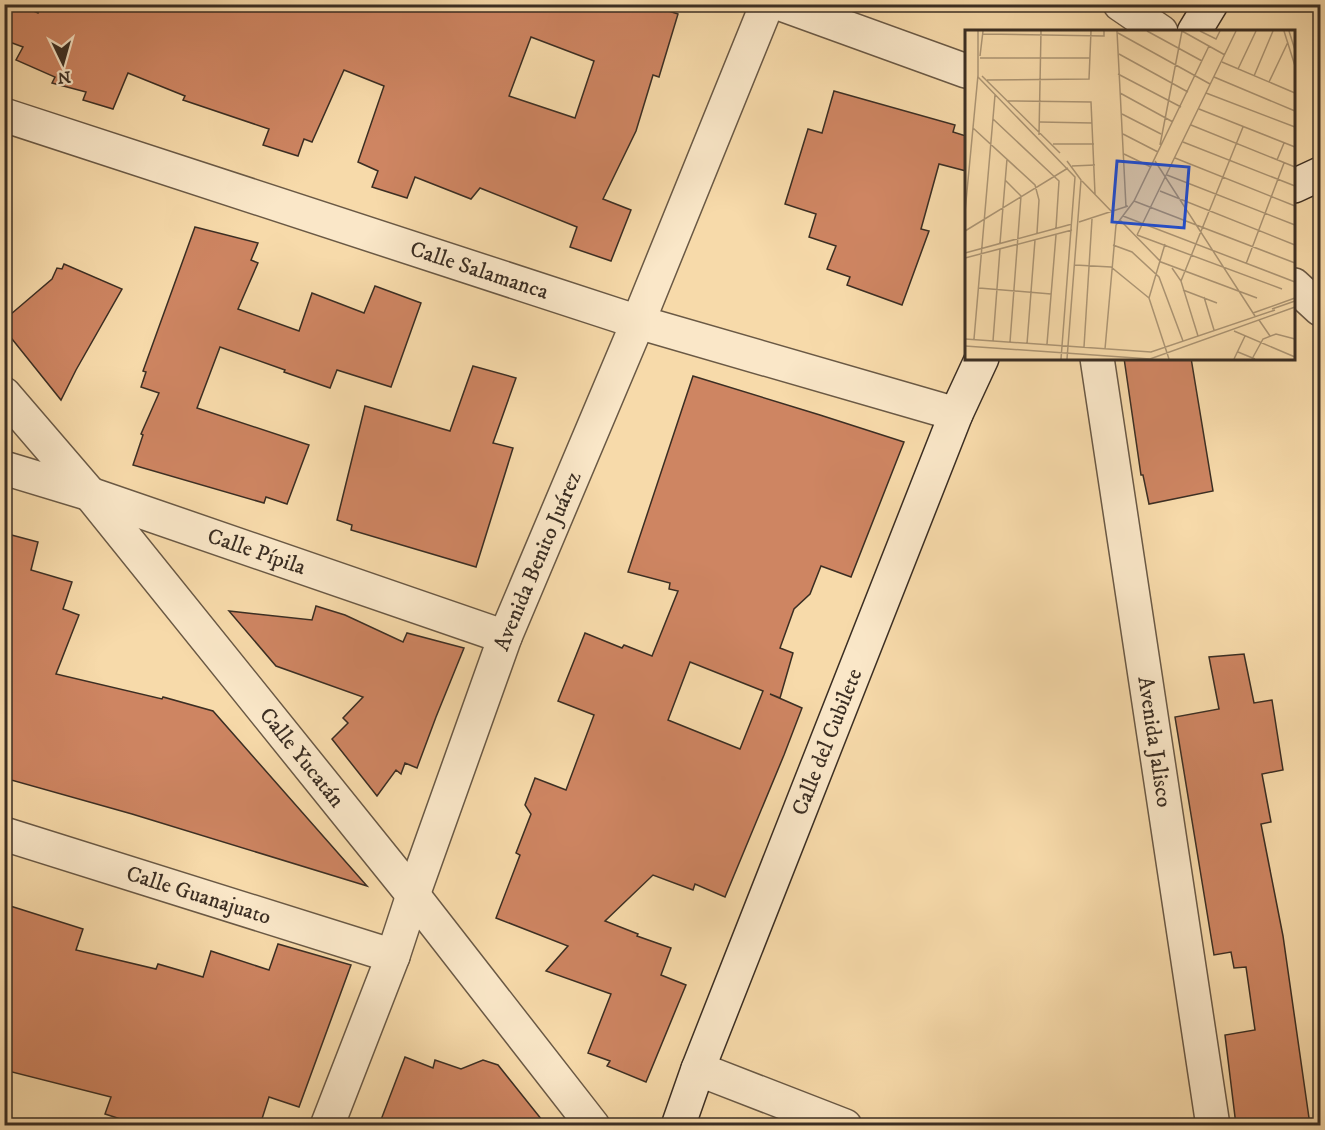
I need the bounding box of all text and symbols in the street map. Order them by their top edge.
inset map [965,30,1295,360]
north arrow [33,33,93,93]
text: N [57,66,72,87]
street label: Calle Salamanca [407,235,553,306]
street label: Avenida Benito Juárez [488,467,587,654]
street label: Calle Pípila [204,522,310,581]
street label: Calle del Cubilete [786,665,868,819]
street label: Avenida Jalisco [1132,674,1178,809]
street label: Calle Yucatán [254,702,351,813]
street label: Calle Guanajuato [123,860,274,930]

